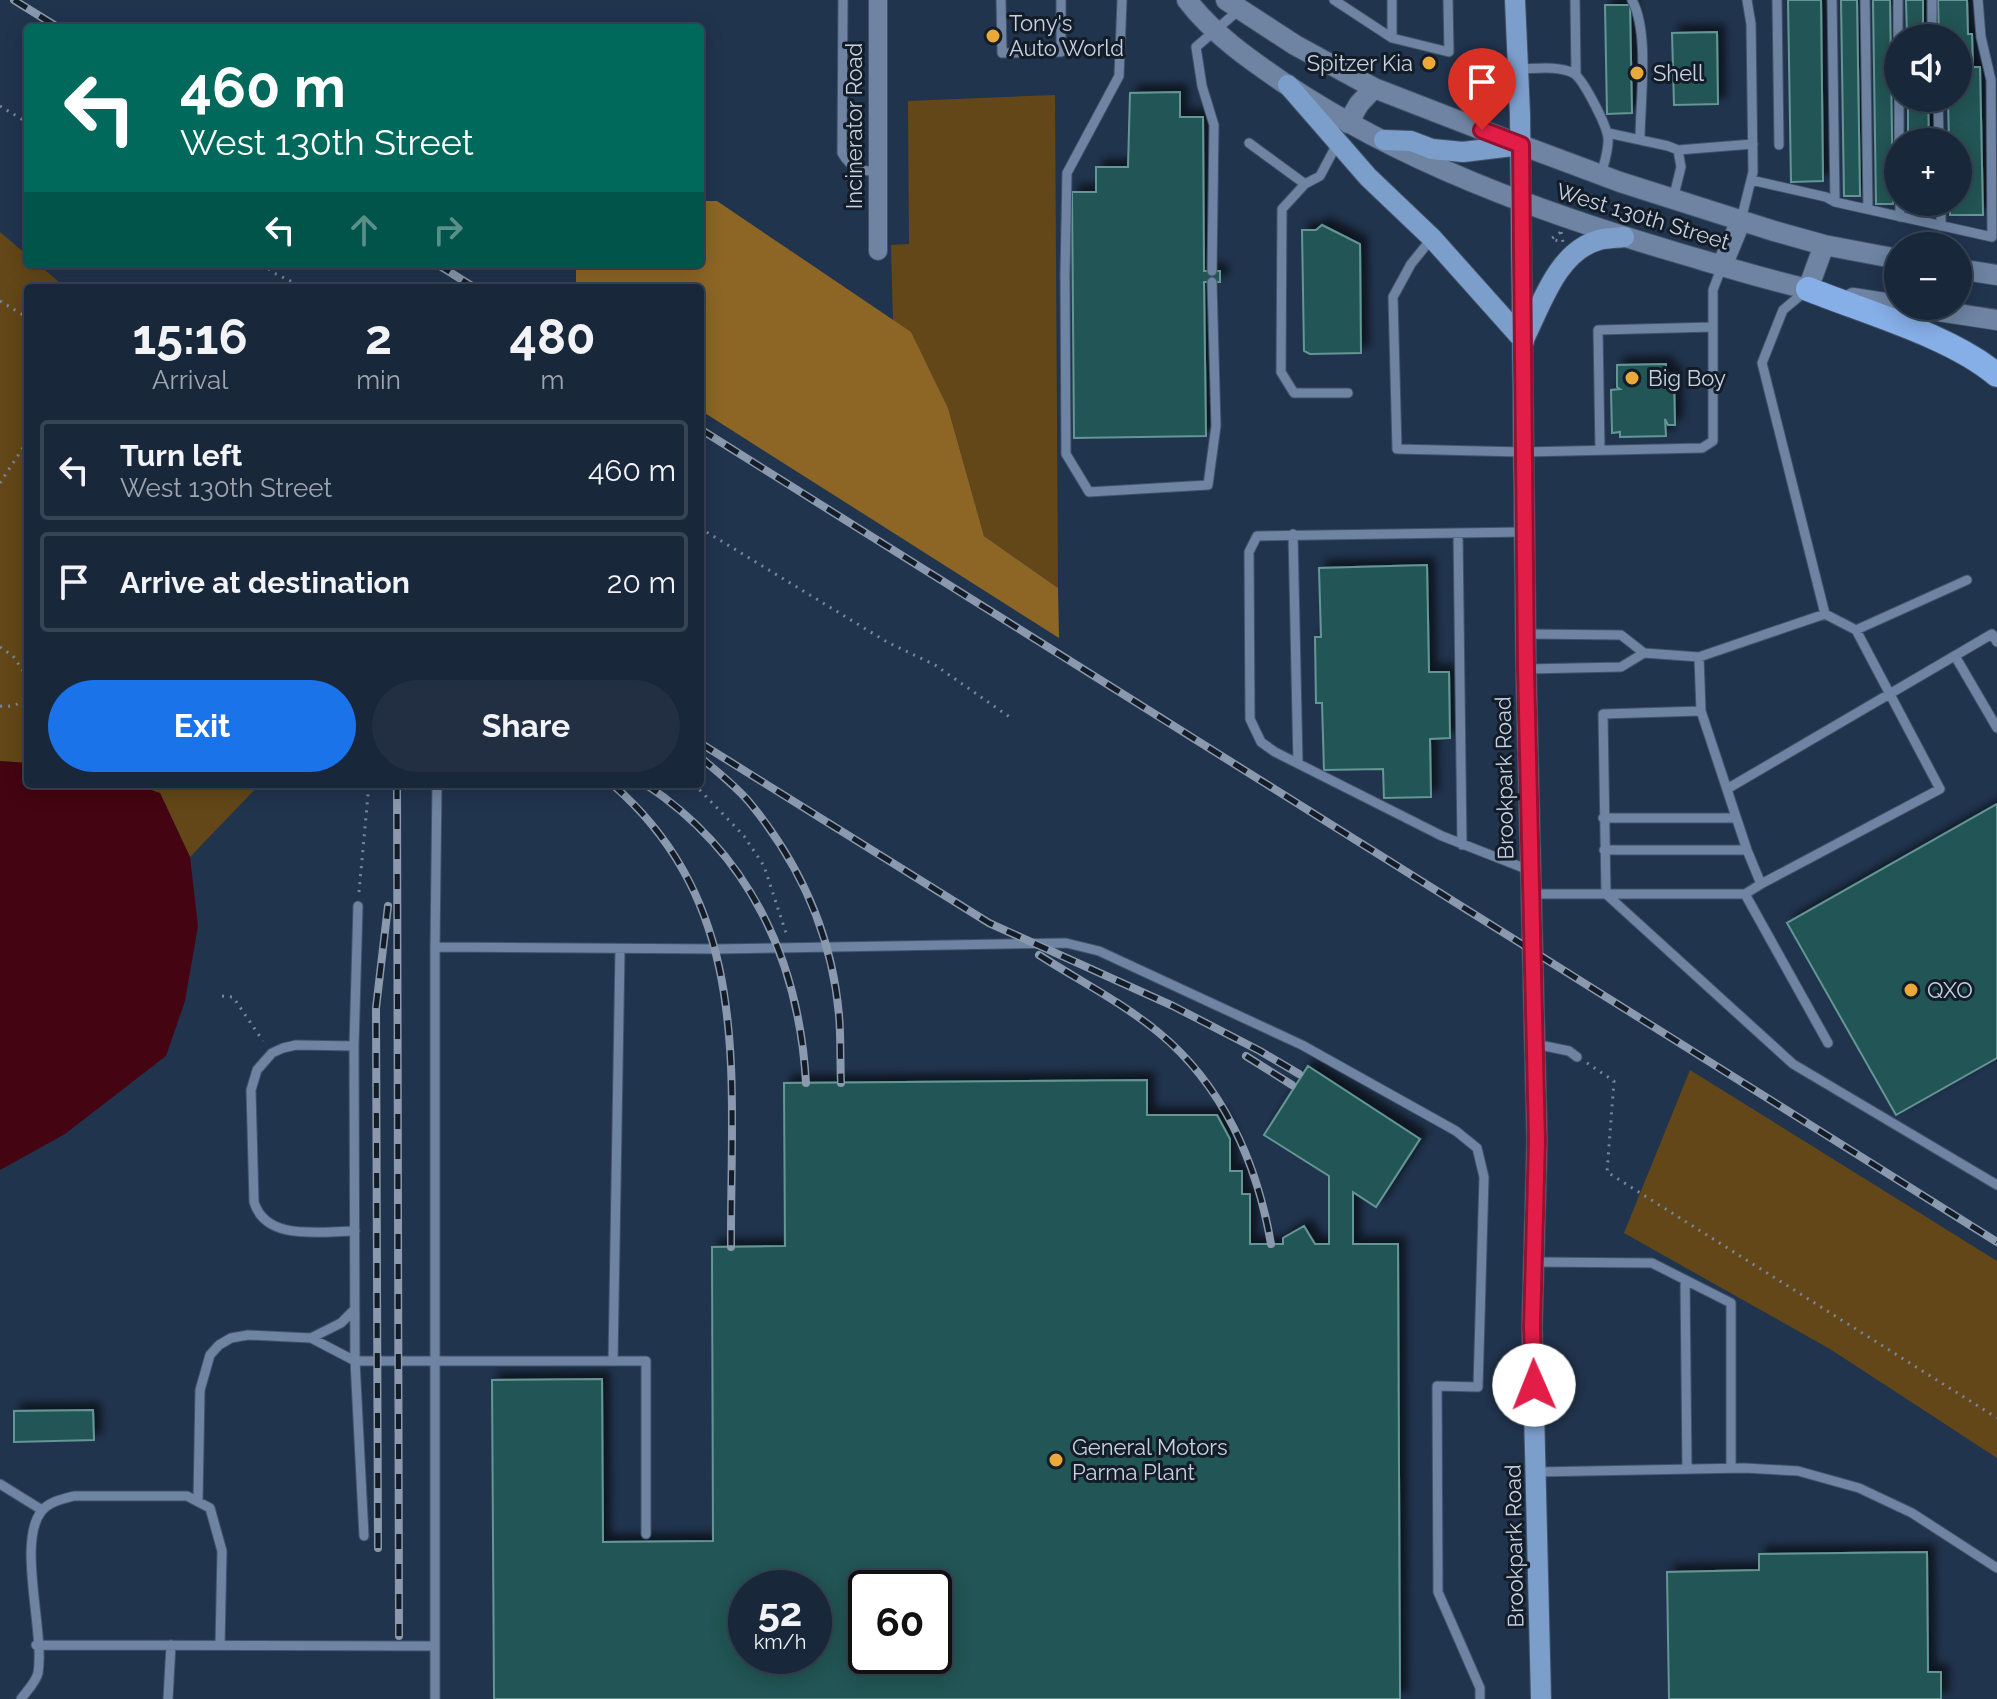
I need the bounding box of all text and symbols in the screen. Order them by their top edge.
place label: Tony's Auto World [1009,10,1124,61]
map controls [1884,24,1972,320]
button: sound [1884,24,1972,112]
marker: Tony's Auto World [984,27,1002,45]
street label: Incinerator Road [841,43,867,209]
pin [1448,48,1516,130]
place label: Spitzer Kia [1307,50,1413,76]
text: 460 m [180,54,346,120]
marker: Spitzer Kia [1420,54,1438,72]
icon: left [48,56,152,160]
icon: arrive [1460,60,1504,104]
place label: Shell [1653,60,1704,86]
marker: Shell [1628,64,1646,82]
text: West 130th Street [180,121,474,163]
button: + [1884,128,1972,216]
street label: West 130th Street [1553,177,1733,255]
icon: left [258,208,302,252]
icon: ahead [342,208,386,252]
icon: right [426,208,470,252]
button: − [1884,232,1972,320]
text: 15:16 [133,309,248,365]
text: 2 [365,309,392,365]
text: 480 [510,309,595,365]
text: Arrival [152,365,228,395]
text: min [356,365,401,395]
text: m [541,365,564,395]
place label: Big Boy [1648,365,1726,391]
marker: Big Boy [1623,369,1641,387]
text: Turn left [120,438,242,473]
icon: left [52,448,96,492]
text: 460 m [588,453,676,488]
text: West 130th Street [120,473,332,503]
icon: arrive [52,560,96,604]
text: Arrive at destination [120,565,410,600]
text: 20 m [607,565,676,600]
button: Exit [48,680,356,772]
button: Share [372,680,680,772]
street label: Brookpark Road [1490,696,1518,860]
place label: QXO [1927,977,1973,1003]
marker: QXO [1902,981,1920,999]
position arrow [1492,1343,1576,1427]
place label: General Motors Parma Plant [1072,1434,1228,1485]
marker: General Motors Parma Plant [1047,1451,1065,1469]
street label: Brookpark Road [1500,1464,1528,1628]
speed limit sign: 60 [848,1570,952,1674]
text: 52 [758,1588,802,1635]
text: km/h [754,1630,806,1654]

